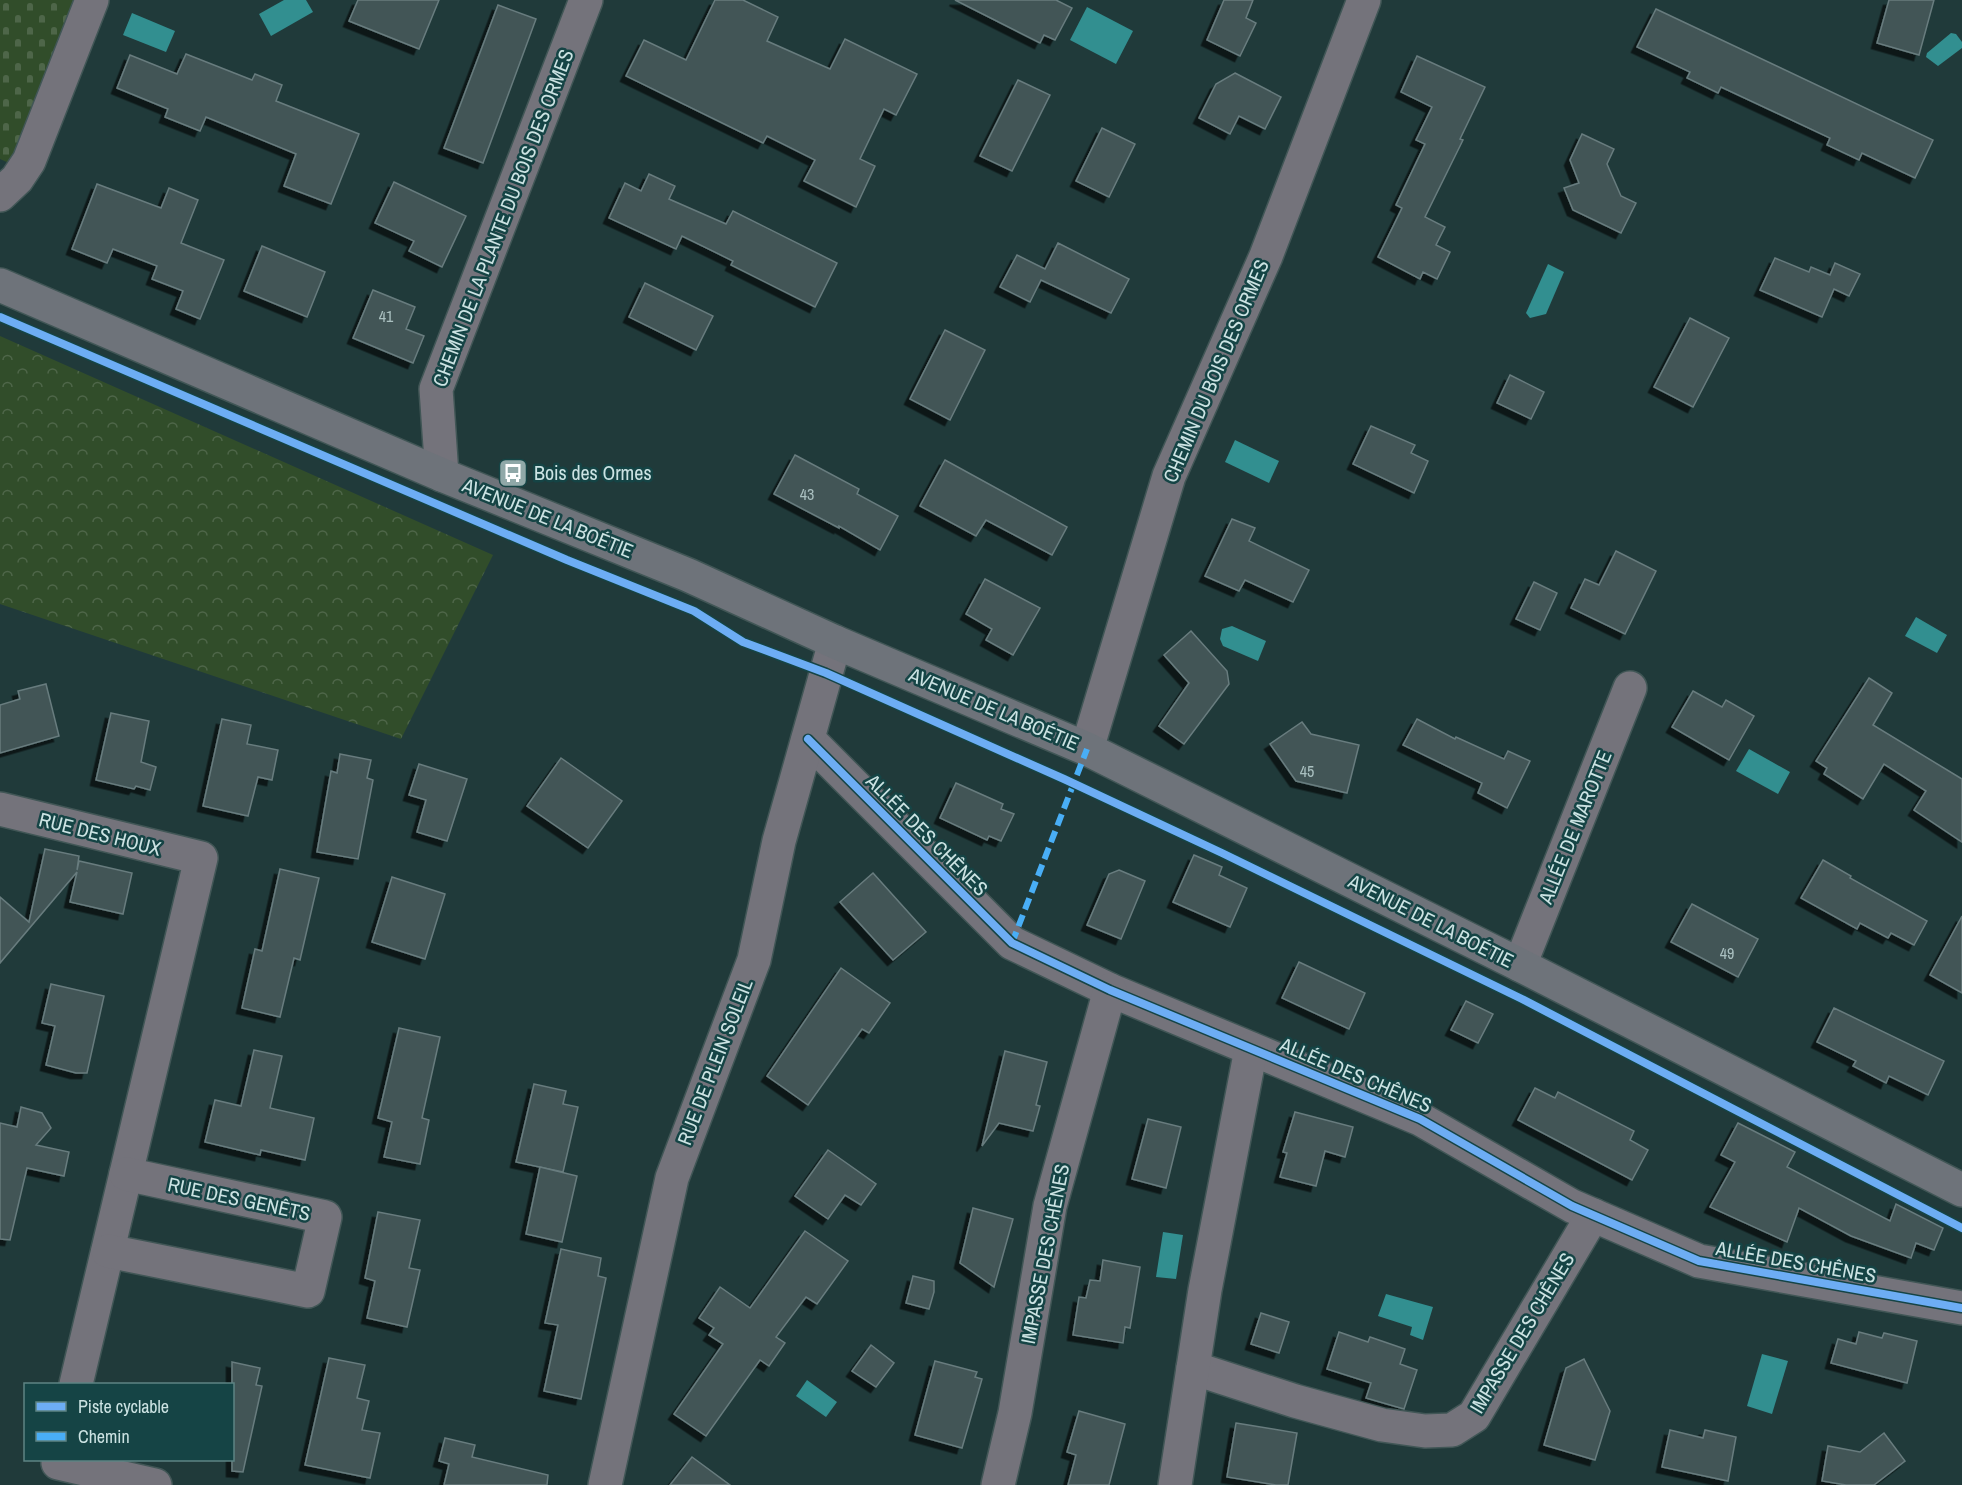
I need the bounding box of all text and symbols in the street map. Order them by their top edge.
street label: CHEMIN DE LA PLANTE DU BOIS DES ORMES [426,45,579,390]
street label: CHEMIN DU BOIS DES ORMES [1156,255,1275,486]
house number: 41 [379,305,394,327]
bus stop icon: Bois des Ormes [497,457,529,489]
place label: Bois des Ormes [534,459,652,486]
street label: AVENUE DE LA BOÉTIE [458,471,638,564]
house number: 43 [800,483,814,505]
street label: AVENUE DE LA BOÉTIE [904,660,1083,757]
street label: ALLÉE DE MAROTTE [1531,746,1618,908]
house number: 45 [1300,760,1314,782]
street label: ALLÉE DES CHÊNES [860,767,994,902]
street label: RUE DES HOUX [36,805,164,862]
street label: AVENUE DE LA BOÉTIE [1343,867,1518,974]
house number: 49 [1720,942,1734,964]
street label: RUE DE PLEIN SOLEIL [670,975,759,1149]
street label: ALLÉE DES CHÊNES [1275,1030,1436,1119]
street label: IMPASSE DES CHÊNES [1014,1162,1075,1346]
street label: RUE DES GENÊTS [165,1170,313,1227]
street label: ALLÉE DES CHÊNES [1713,1234,1878,1289]
street label: IMPASSE DES CHÊNES [1463,1247,1580,1418]
legend [24,1383,234,1461]
text: Piste cyclable [78,1394,169,1419]
text: Chemin [78,1424,130,1449]

